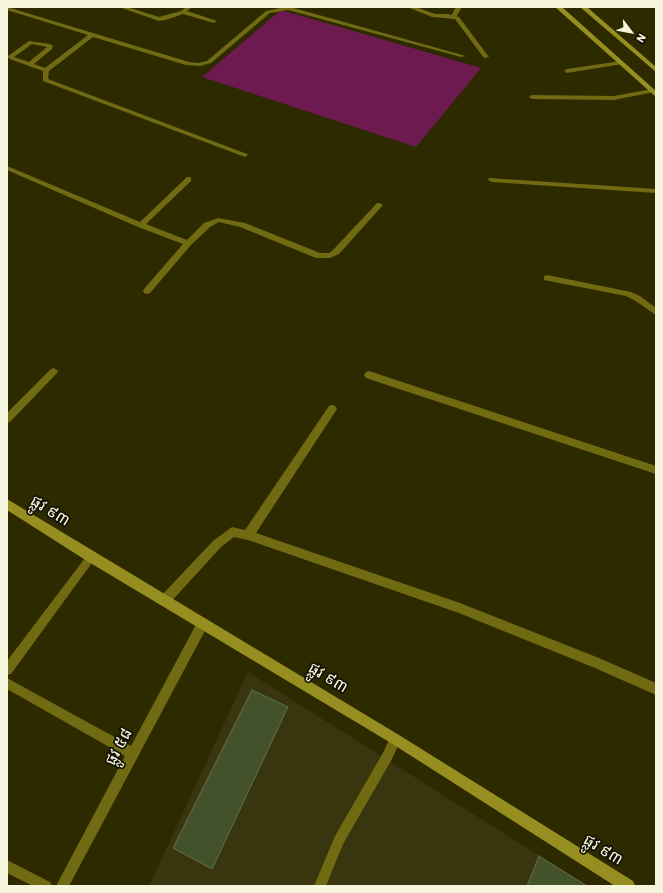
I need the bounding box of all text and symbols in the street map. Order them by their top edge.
north arrow [611,12,651,52]
text: N [633,31,649,45]
street label: ផ្លូវ ៩៣ [27,491,73,531]
street label: ផ្លូវ ៩៣ [305,659,351,697]
street label: ផ្លូវ ៥៨ [101,725,137,769]
street label: ផ្លូវ ៩៣ [580,830,626,870]

